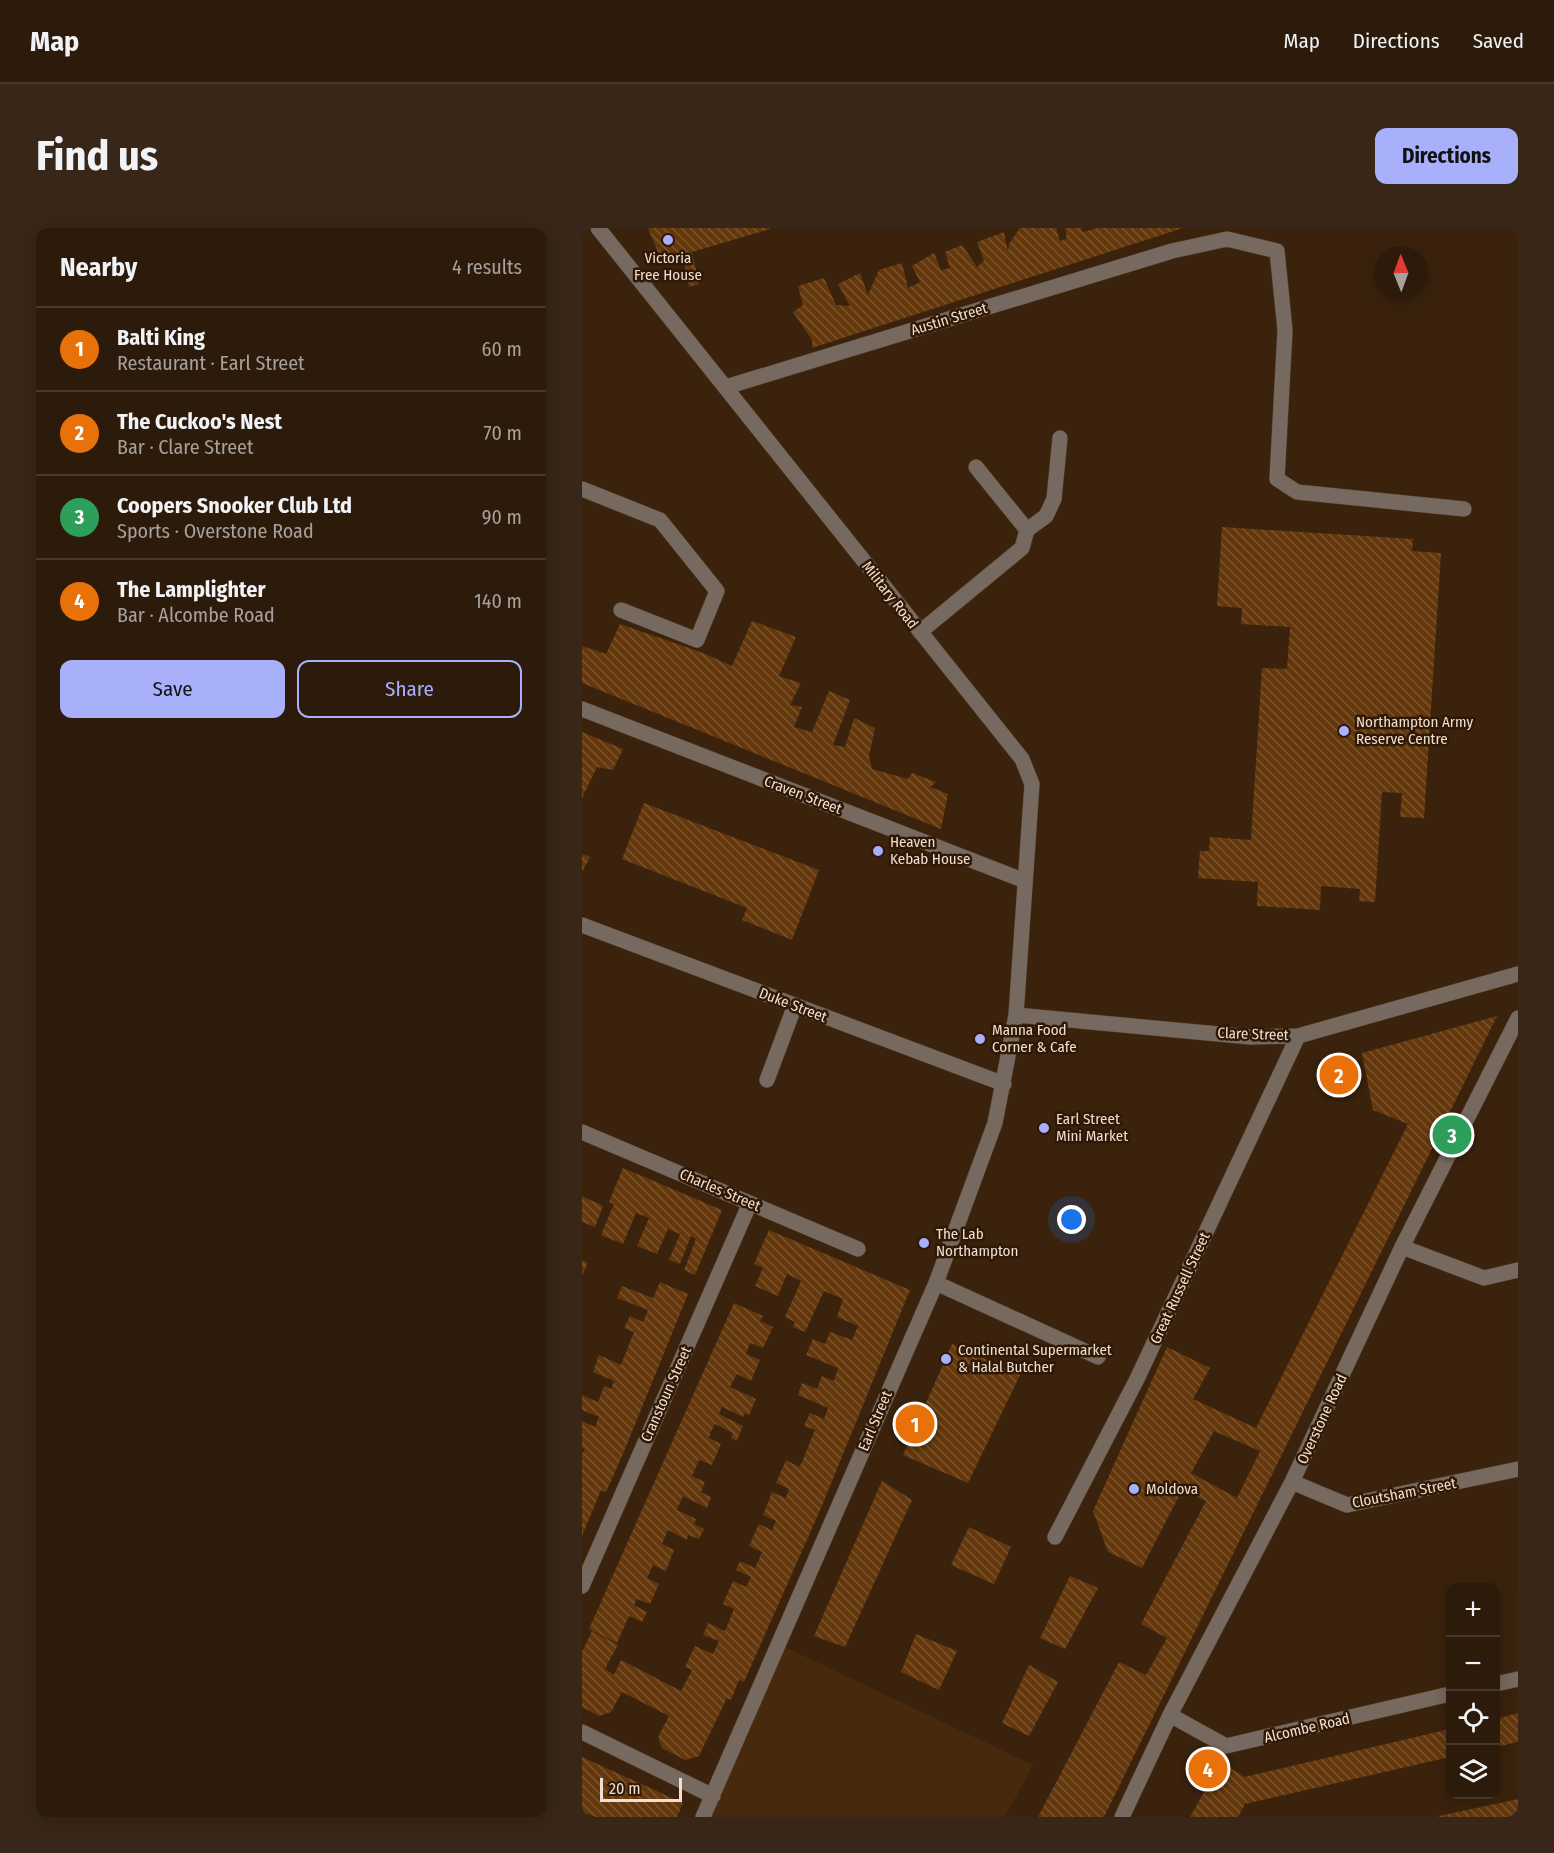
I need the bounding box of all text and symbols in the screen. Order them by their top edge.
text: Map [30,25,79,58]
text: Map [1283,28,1320,54]
text: Directions [1353,28,1440,54]
text: Saved [1473,28,1524,54]
button: Directions [1375,128,1518,184]
text: Find us [36,131,158,181]
marker: Victoria Free House [661,233,675,247]
north arrow [1374,246,1428,300]
place label: Victoria Free House [634,249,702,284]
text: Nearby [60,252,137,283]
text: 4 results [452,255,522,279]
street label: Austin Street [909,299,990,339]
text: Balti King [117,324,205,351]
text: 1 [75,337,84,361]
text: 60 m [482,337,522,361]
text: Restaurant · Earl Street [117,351,305,375]
text: The Cuckoo's Nest [117,408,282,435]
text: 2 [75,421,84,445]
text: 70 m [484,421,522,445]
text: Bar · Clare Street [117,435,253,459]
text: Coopers Snooker Club Ltd [117,492,352,519]
text: 3 [75,505,84,529]
text: 90 m [482,505,522,529]
text: Sports · Overstone Road [117,519,314,543]
street label: Military Road [858,558,922,632]
text: The Lamplighter [117,576,266,603]
text: 4 [74,589,85,613]
text: 140 m [474,589,522,613]
text: Bar · Alcombe Road [117,603,275,627]
button: Save [60,660,285,718]
button: Share [297,660,522,718]
place label: Northampton Army Reserve Centre [1356,713,1473,748]
marker: Northampton Army Reserve Centre [1337,724,1351,738]
street label: Craven Street [762,772,844,818]
place label: Heaven Kebab House [890,833,970,868]
marker: Heaven Kebab House [871,844,885,858]
street label: Duke Street [757,984,830,1026]
place label: Manna Food Corner & Cafe [992,1021,1077,1056]
street label: Clare Street [1217,1024,1289,1044]
marker: Manna Food Corner & Cafe [973,1032,987,1046]
pin: 2 [1320,1052,1359,1098]
place label: Earl Street Mini Market [1056,1110,1128,1145]
pin: 3 [1432,1112,1472,1158]
marker: Earl Street Mini Market [1037,1121,1051,1135]
street label: Charles Street [677,1165,763,1215]
your location [1057,1205,1086,1234]
place label: The Lab Northampton [936,1225,1018,1260]
street label: Great Russell Street [1146,1229,1214,1347]
marker: The Lab Northampton [917,1236,931,1250]
place label: Continental Supermarket & Halal Butcher [958,1341,1112,1376]
street label: Cranstoun Street [637,1343,695,1445]
marker: Continental Supermarket & Halal Butcher [939,1352,953,1366]
street label: Overstone Road [1293,1371,1351,1467]
street label: Earl Street [854,1388,896,1454]
pin: 1 [896,1402,934,1446]
street label: Cloutsham Street [1350,1474,1458,1512]
place label: Moldova [1146,1480,1198,1498]
marker: Moldova [1127,1482,1141,1496]
map controls [1446,1583,1500,1799]
button: + [1446,1583,1500,1637]
button: − [1446,1637,1500,1691]
button: locate [1446,1691,1500,1745]
street label: Alcombe Road [1262,1709,1352,1747]
button: layers [1446,1745,1500,1799]
pin: 4 [1188,1746,1228,1792]
scale bar [600,1775,682,1802]
text: 20 m [609,1779,640,1798]

